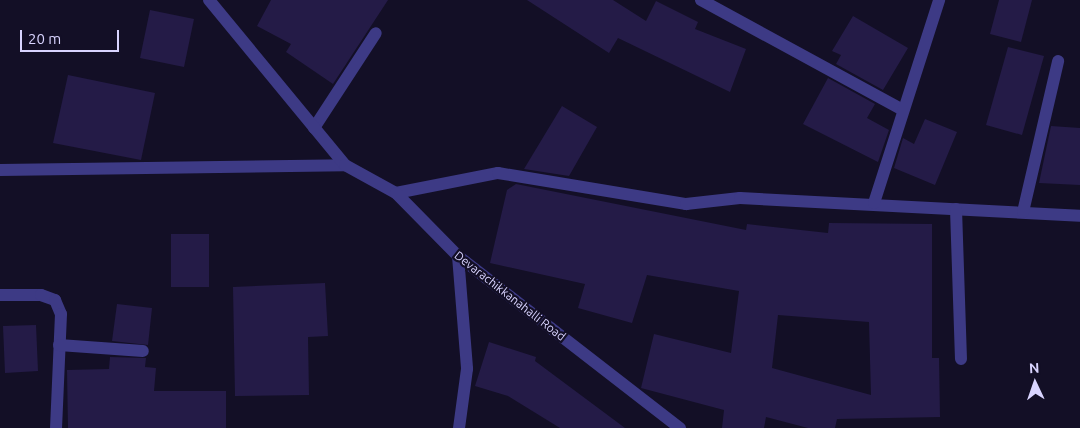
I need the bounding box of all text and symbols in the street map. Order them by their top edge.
scale bar [22,20,121,52]
text: 20 m [28,30,61,47]
street label: Devarachikkanahalli Road [452,248,568,344]
north arrow [1010,358,1060,408]
text: N [1029,360,1040,376]

